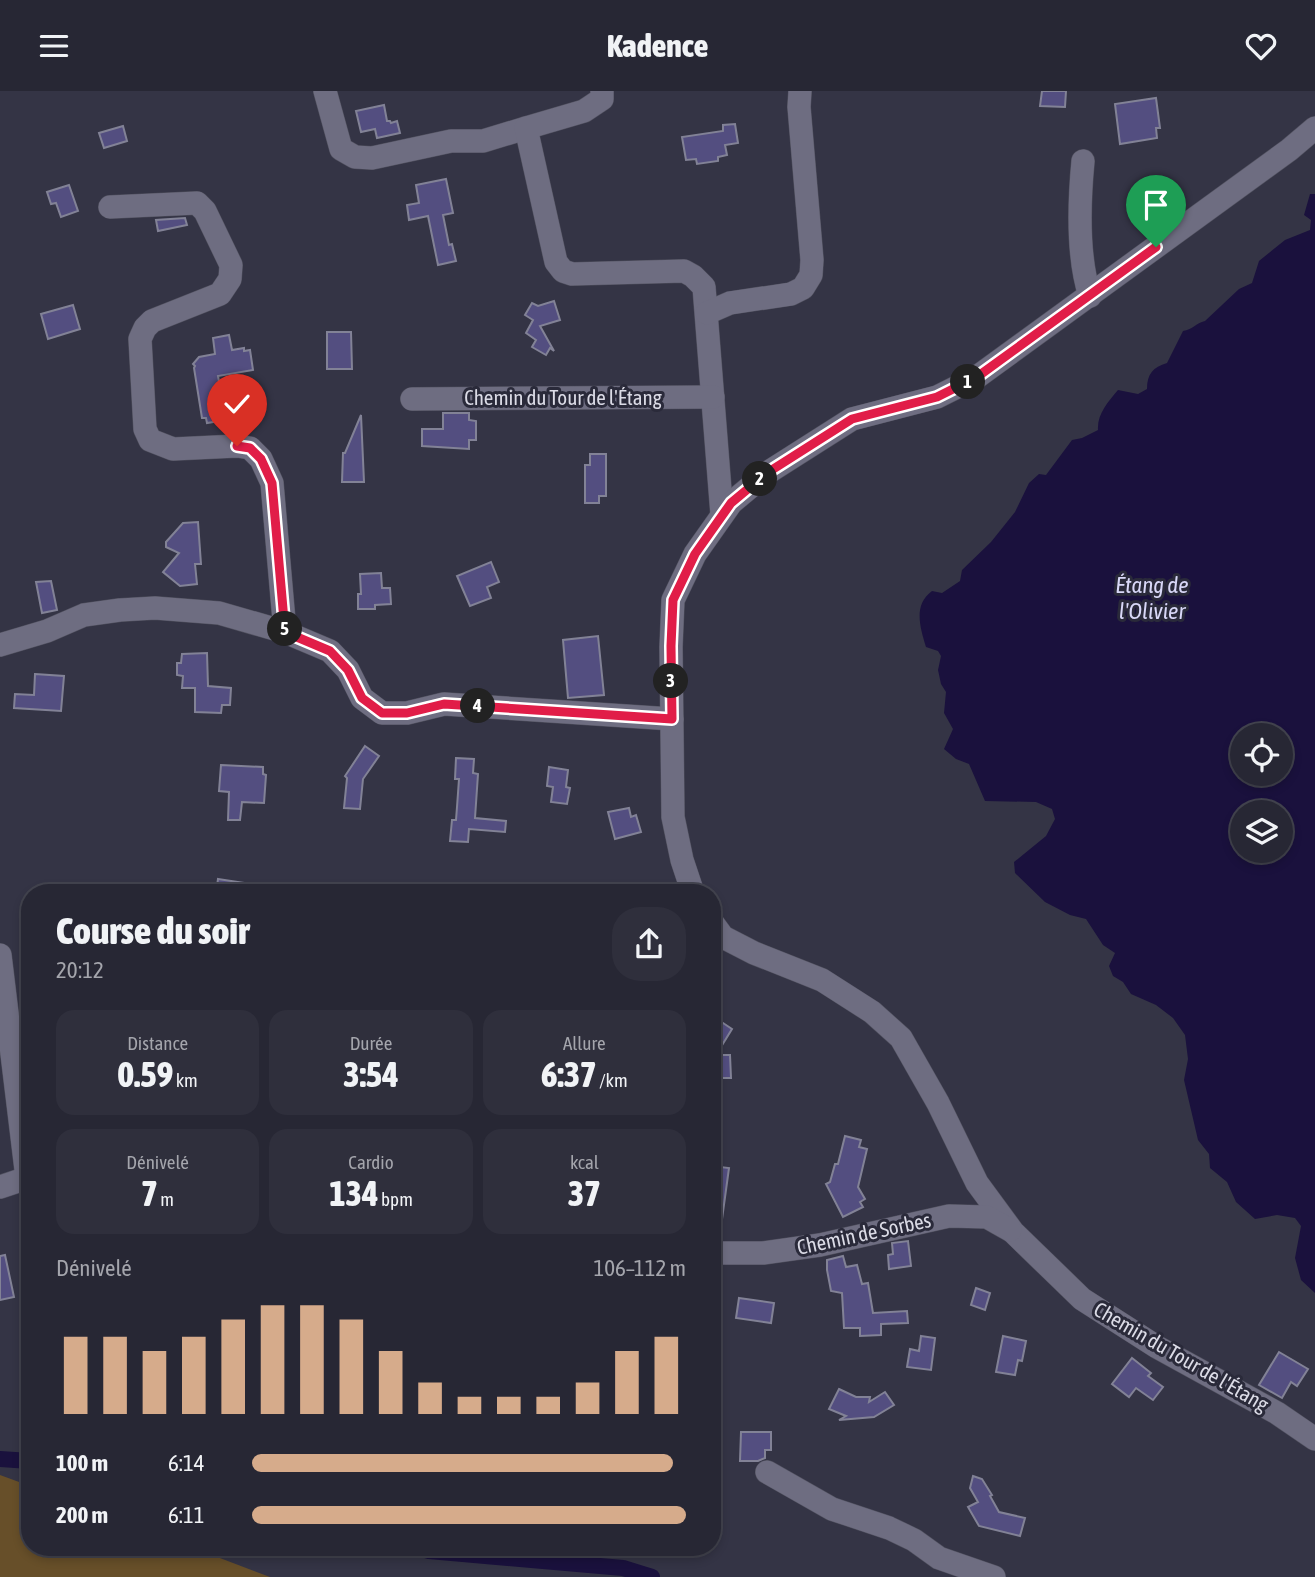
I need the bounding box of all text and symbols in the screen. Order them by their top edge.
icon: menu [35,27,73,65]
text: Kadence [607,27,708,64]
icon: heart [1242,27,1280,65]
pin [1126,175,1186,247]
icon: arrive [1137,186,1175,224]
pin: 1 [950,365,986,399]
text: 1 [963,370,972,392]
pin [207,374,267,446]
icon: check [218,385,256,423]
street label: Chemin du Tour de l'Étang [464,385,662,409]
pin: 2 [742,461,778,497]
text: 2 [755,467,764,489]
water label: Étang de l'Olivier [1115,572,1189,624]
pin: 5 [268,611,302,647]
text: 5 [280,617,289,639]
pin: 3 [654,663,688,699]
text: 3 [666,669,675,691]
pin: 4 [461,689,496,723]
text: 4 [473,694,482,716]
map controls [1230,723,1293,863]
button: locate [1230,723,1293,786]
button: layers [1230,800,1293,863]
button: share [612,907,686,981]
text: Course du soir [56,909,249,952]
text: 20:12 [56,957,104,983]
text: Distance [127,1032,188,1054]
text: Durée [350,1032,392,1054]
text: Allure [563,1032,606,1054]
text: 0.59 [118,1054,173,1094]
text: 3:54 [343,1054,399,1094]
text: 6:37 [541,1054,597,1094]
text: km [173,1069,198,1091]
text: /km [597,1069,628,1091]
text: Dénivelé [126,1151,189,1173]
text: Cardio [348,1151,394,1173]
text: kcal [570,1151,599,1173]
text: 7 [141,1173,158,1213]
text: 134 [329,1173,379,1213]
text: 37 [568,1173,601,1213]
text: m [158,1188,174,1210]
text: bpm [379,1188,413,1210]
street label: Chemin de Sorbes [795,1207,933,1259]
text: Dénivelé [56,1255,132,1281]
text: 106–112 m [593,1255,686,1281]
street label: Chemin du Tour de l'Étang [1090,1296,1273,1416]
text: 100 m [56,1450,108,1476]
text: 6:14 [168,1450,205,1476]
text: 200 m [56,1502,108,1528]
text: 6:11 [168,1502,205,1528]

